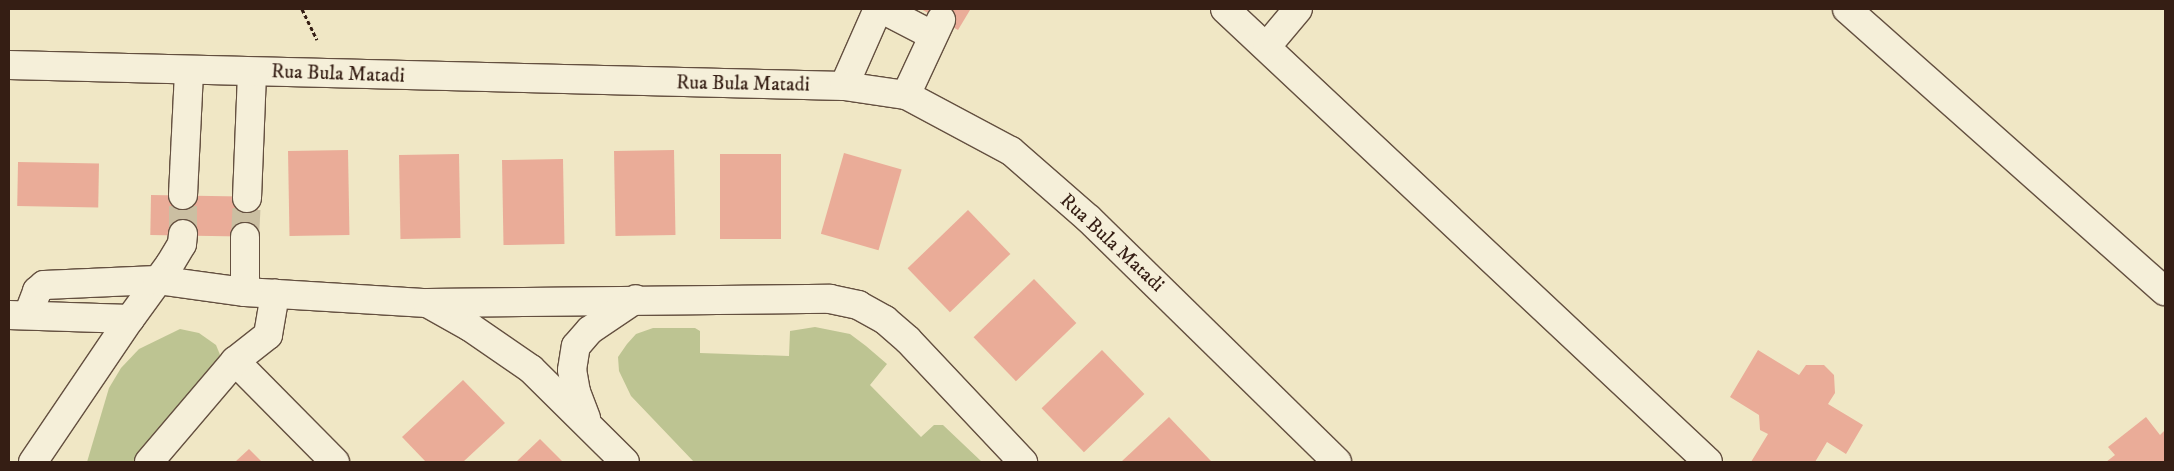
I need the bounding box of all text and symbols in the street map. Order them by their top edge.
street label: Rua Bula Matadi [271,60,405,88]
street label: Rua Bula Matadi [676,71,810,97]
street label: Rua Bula Matadi [1055,189,1169,297]

